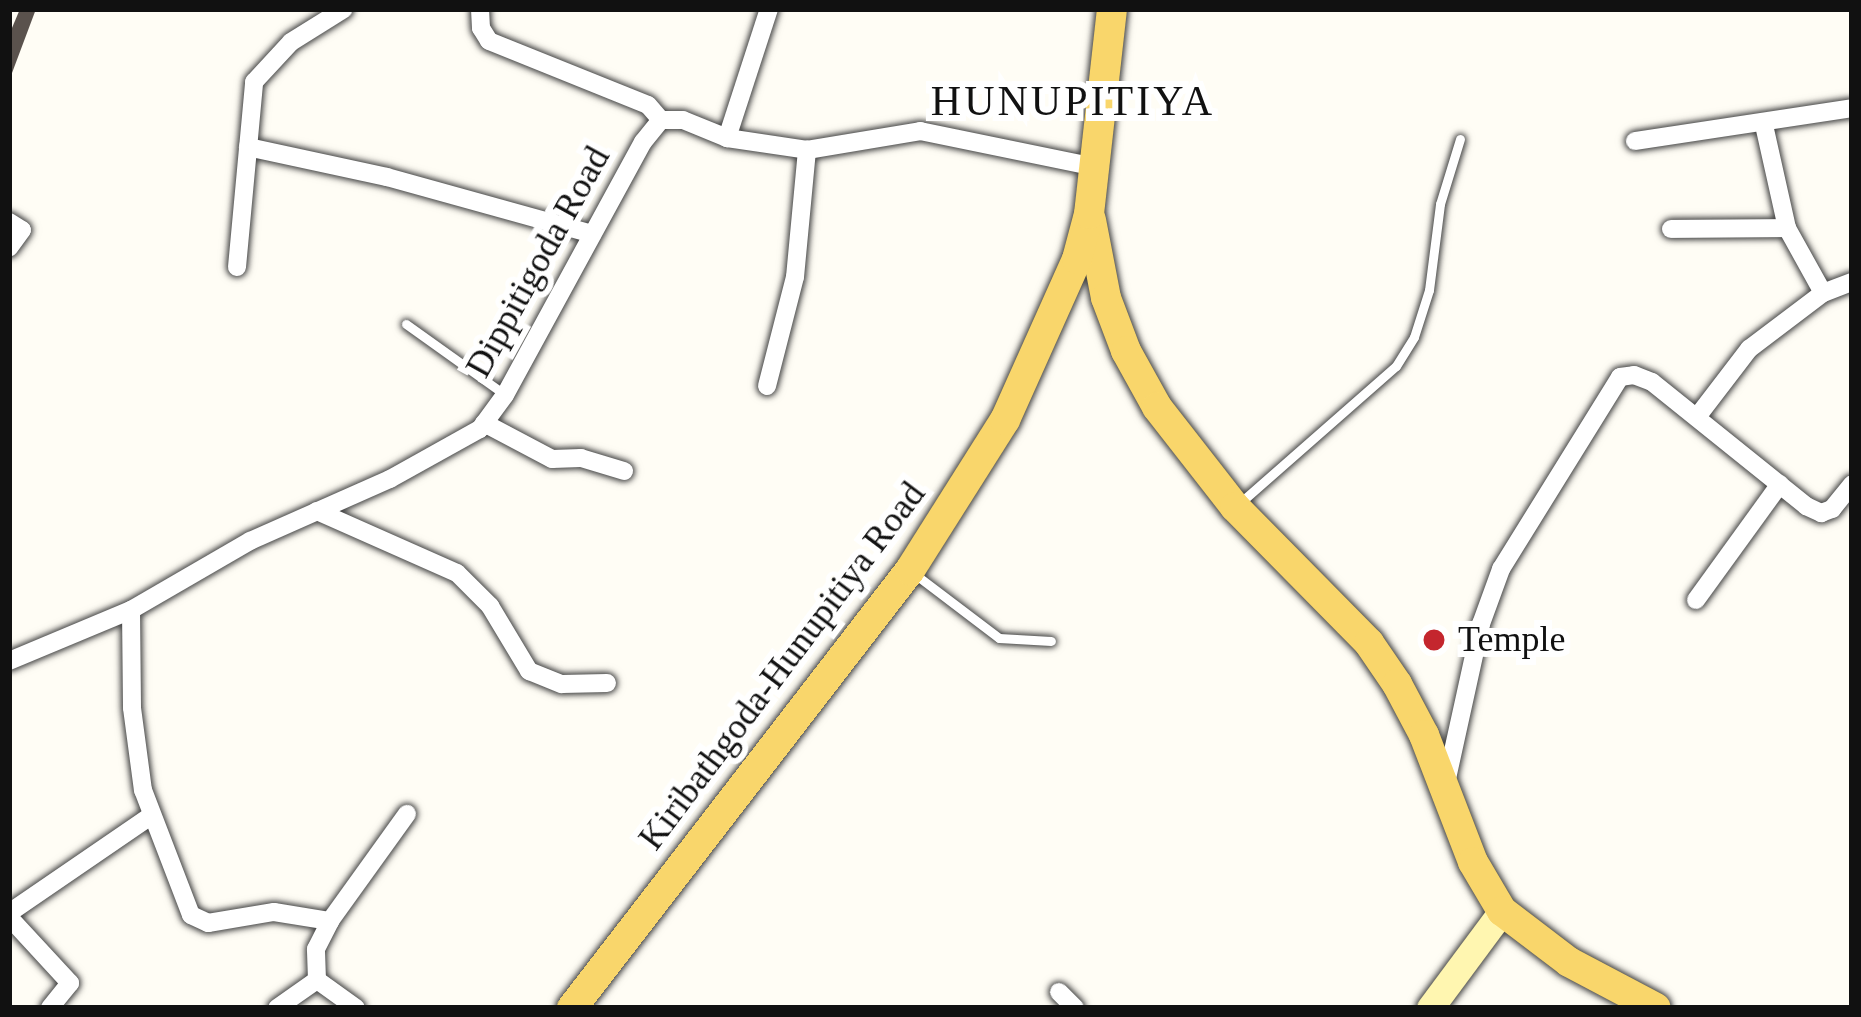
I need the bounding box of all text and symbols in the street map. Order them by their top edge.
district label: HUNUPITIYA [931,76,1215,126]
street label: Dippitigoda Road [457,139,619,385]
street label: Kiribathgoda-Hunupitiya Road [630,474,934,858]
place label: Temple [1458,618,1565,662]
marker: Temple [1421,627,1447,653]

